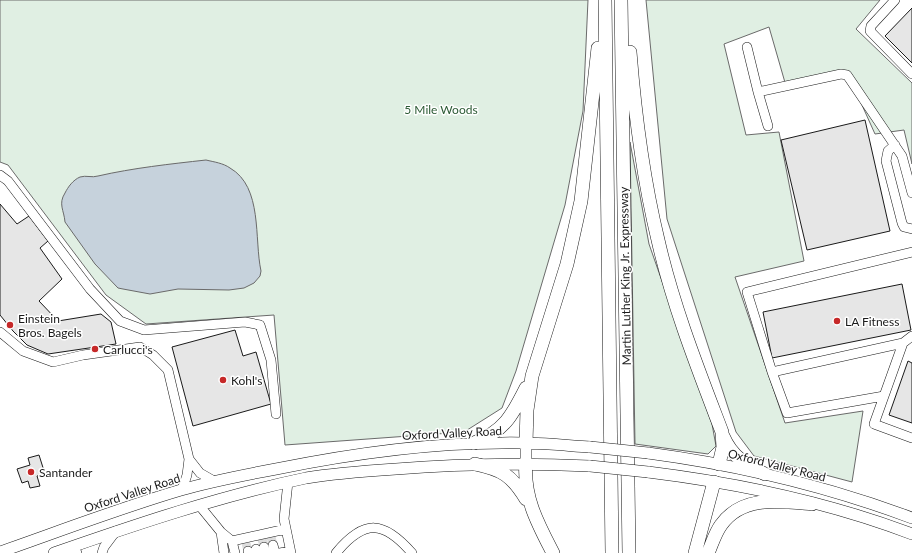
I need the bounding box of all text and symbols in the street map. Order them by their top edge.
park label: 5 Mile Woods [404,102,478,117]
street label: Martin Luther King Jr. Expressway [616,186,634,365]
place label: Einstein Bros. Bagels [18,311,82,340]
place label: LA Fitness [845,314,899,329]
marker: LA Fitness [832,316,842,326]
marker: Einstein Bros. Bagels [5,320,15,330]
place label: Carlucci's [103,342,153,357]
marker: Carlucci's [90,344,100,354]
place label: Kohl's [231,373,262,388]
marker: Kohl's [218,375,228,385]
street label: Oxford Valley Road [402,423,502,443]
street label: Oxford Valley Road [727,446,827,484]
place label: Santander [39,465,93,480]
marker: Santander [26,467,36,477]
street label: Oxford Valley Road [82,470,182,516]

